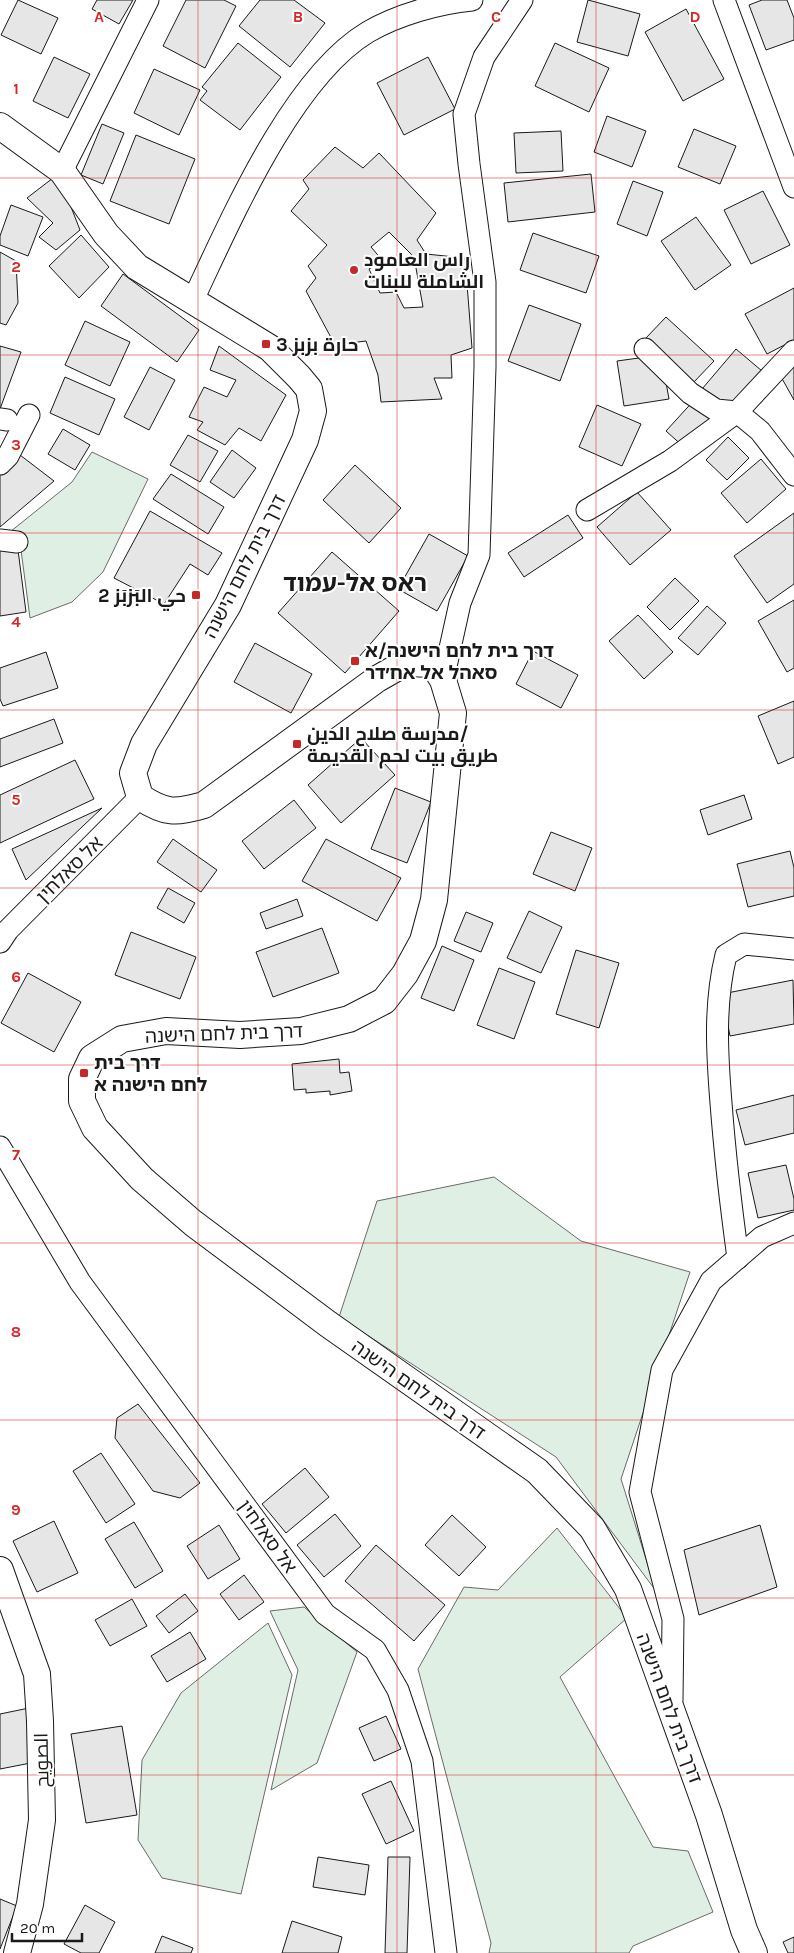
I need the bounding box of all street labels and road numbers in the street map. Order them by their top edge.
street label: דרך בית לחם הישנה [199,491,291,642]
street label: אל סאלחין [32,832,107,907]
street label: דרך בית לחם הישנה [145,1020,304,1048]
street label: דרך בית לחם הישנה [347,1335,490,1444]
street label: אל סאלחין [233,1496,301,1577]
street label: דרך בית לחם הישנה [632,1630,706,1786]
street label: الصويح [31,1732,55,1787]

